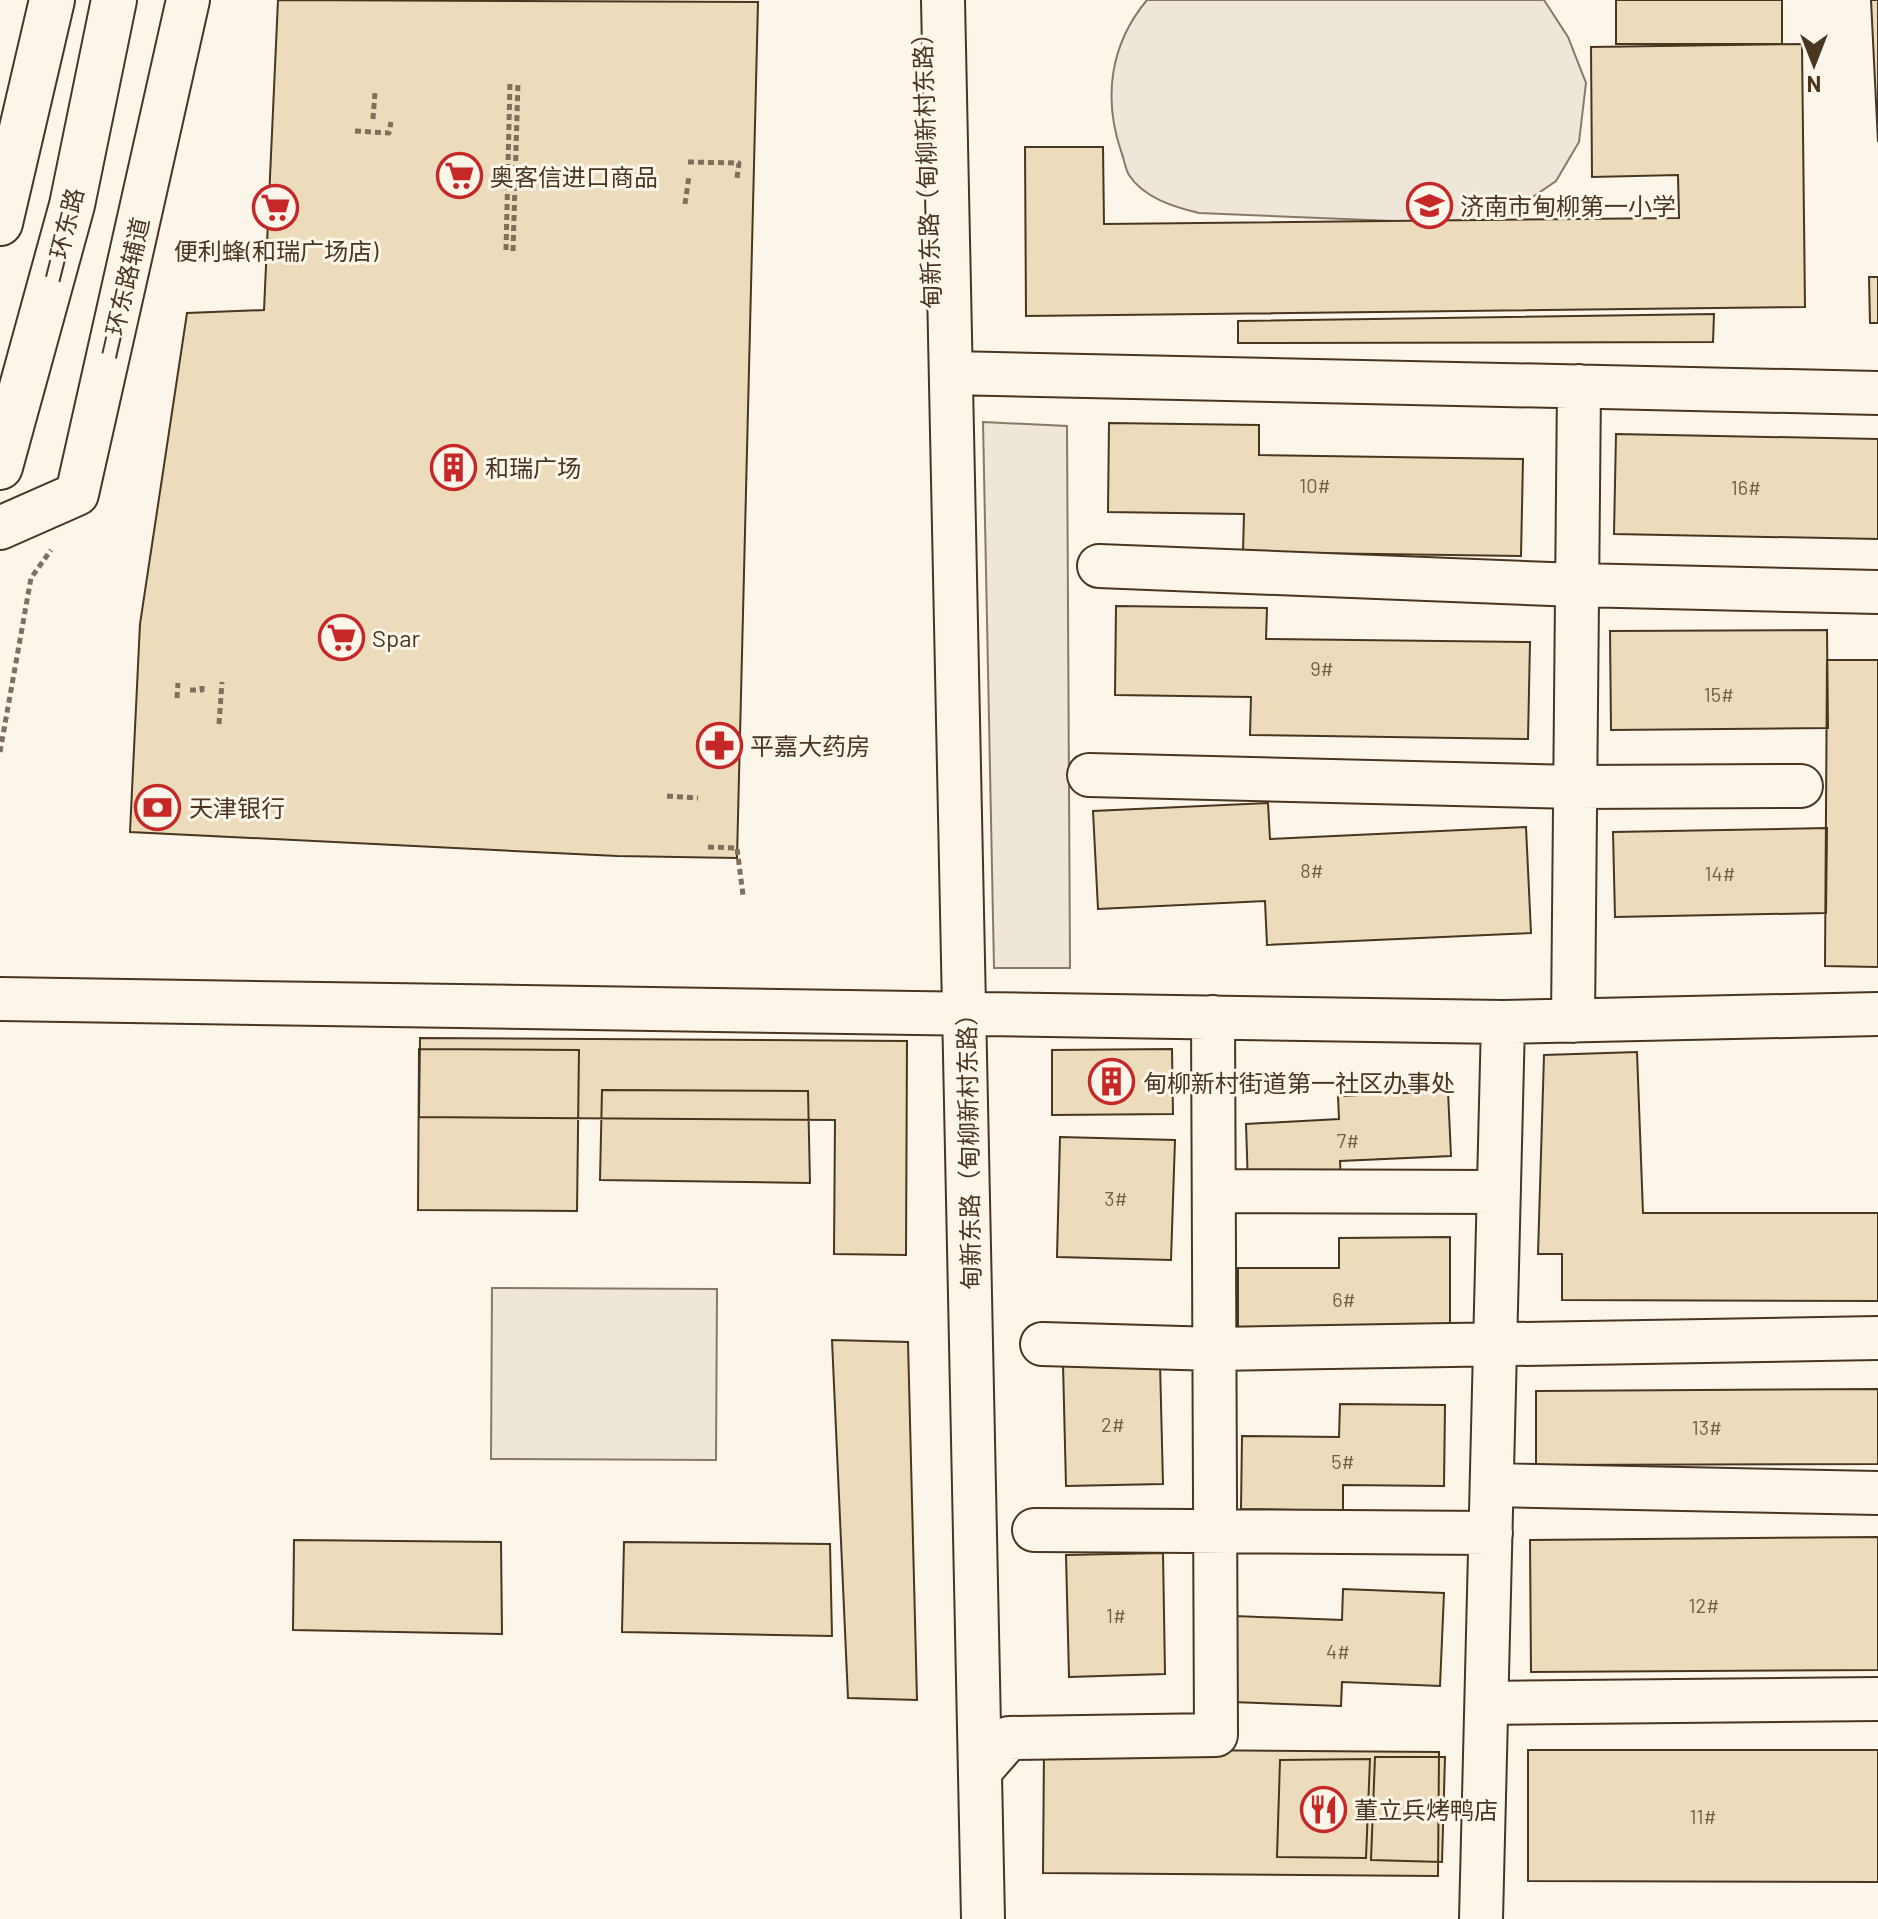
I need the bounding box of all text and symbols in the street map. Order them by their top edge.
street label: 甸新东路（甸柳新村东路） [906,21,946,309]
north arrow [1774,24,1854,104]
text: N [1807,72,1821,98]
supermarket icon: 奥客信进口商品 [435,152,483,200]
place label: 奥客信进口商品 [490,162,658,191]
school or university icon: 济南市甸柳第一小学 [1405,181,1453,229]
supermarket icon: 便利蜂(和瑞广场店) [252,184,300,232]
street label: 二环东路 [37,185,89,285]
place label: 济南市甸柳第一小学 [1460,191,1676,220]
street label: 二环东路辅道 [94,215,154,361]
place label: 便利蜂(和瑞广场店) [174,236,379,265]
building icon: 和瑞广场 [430,443,478,491]
place label: 和瑞广场 [485,453,581,482]
house number: 10# [1299,473,1331,497]
house number: 16# [1731,475,1761,499]
supermarket icon: Spar [317,613,365,661]
place label: Spar [372,623,421,652]
house number: 9# [1310,656,1334,680]
house number: 15# [1704,682,1734,706]
pharmacy icon: 平嘉大药房 [695,721,743,769]
place label: 平嘉大药房 [750,731,870,760]
bank icon: 天津银行 [134,783,182,831]
place label: 天津银行 [189,793,285,822]
house number: 8# [1300,858,1324,882]
house number: 14# [1704,861,1736,885]
street label: 甸新东路（甸柳新村东路） [951,1002,985,1290]
building icon: 甸柳新村街道第一社区办事处 [1088,1058,1136,1106]
place label: 甸柳新村街道第一社区办事处 [1143,1068,1455,1097]
house number: 7# [1337,1128,1359,1152]
house number: 3# [1104,1186,1128,1210]
house number: 6# [1332,1287,1356,1311]
house number: 2# [1101,1412,1125,1436]
house number: 13# [1692,1415,1722,1439]
house number: 5# [1331,1449,1355,1473]
house number: 12# [1689,1593,1719,1617]
house number: 1# [1106,1603,1126,1627]
house number: 4# [1326,1639,1350,1663]
restaurant icon: 董立兵烤鸭店 [1299,1785,1347,1833]
place label: 董立兵烤鸭店 [1354,1795,1498,1824]
house number: 11# [1689,1804,1717,1828]

